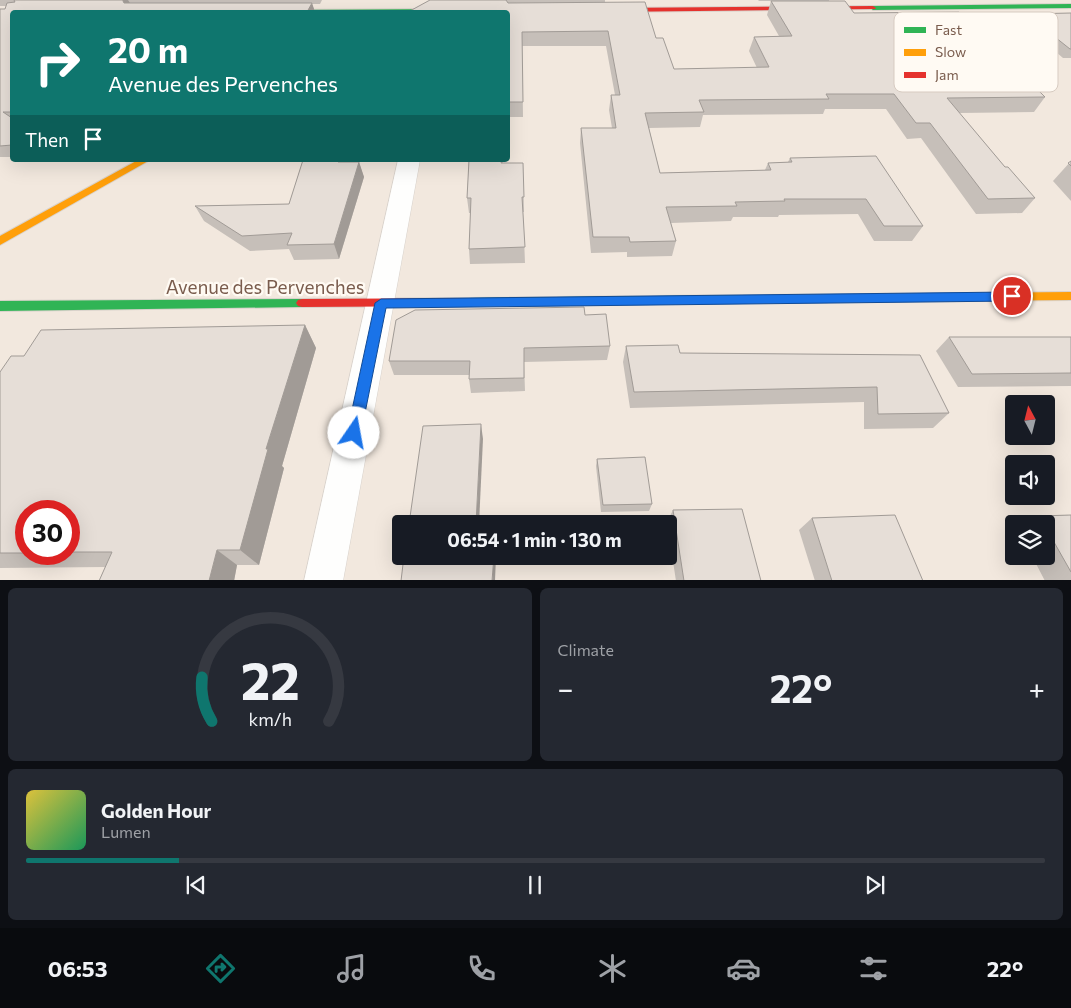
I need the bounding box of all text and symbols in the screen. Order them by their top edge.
legend [894,12,1058,92]
text: Fast [935,21,962,38]
text: 20 m [108,27,188,70]
icon: right [25,30,90,95]
text: Slow [935,43,966,60]
text: Jam [935,66,959,83]
text: Avenue des Pervenches [108,70,338,97]
icon: arrive [79,125,107,153]
text: Then [25,128,69,151]
street label: Avenue des Pervenches [166,275,364,298]
pin [991,275,1033,317]
icon: arrive [998,282,1026,310]
north arrow [1005,395,1055,445]
map controls [1005,395,1055,565]
position arrow [327,406,379,458]
button: sound [1005,455,1055,505]
speed limit sign: 30 [15,500,80,565]
button: layers [1005,515,1055,565]
text: 06:54 · 1 min · 130 m [447,528,622,551]
text: Climate [558,640,614,659]
text: 22 [240,647,299,711]
text: 22° [770,664,832,711]
text: − [558,671,573,705]
text: + [1029,671,1045,705]
text: km/h [248,708,291,730]
text: Golden Hour [101,799,211,822]
text: Lumen [101,822,151,841]
icon: previous [182,871,210,899]
icon: pause [521,871,549,899]
icon: next [861,871,889,899]
icon: directions [203,951,238,986]
icon: music [334,951,369,986]
icon: phone [464,951,499,986]
icon: climate [595,951,630,986]
icon: car [726,951,761,986]
icon: filters [856,951,891,986]
text: 06:53 [48,955,107,982]
text: 22° [987,955,1023,982]

